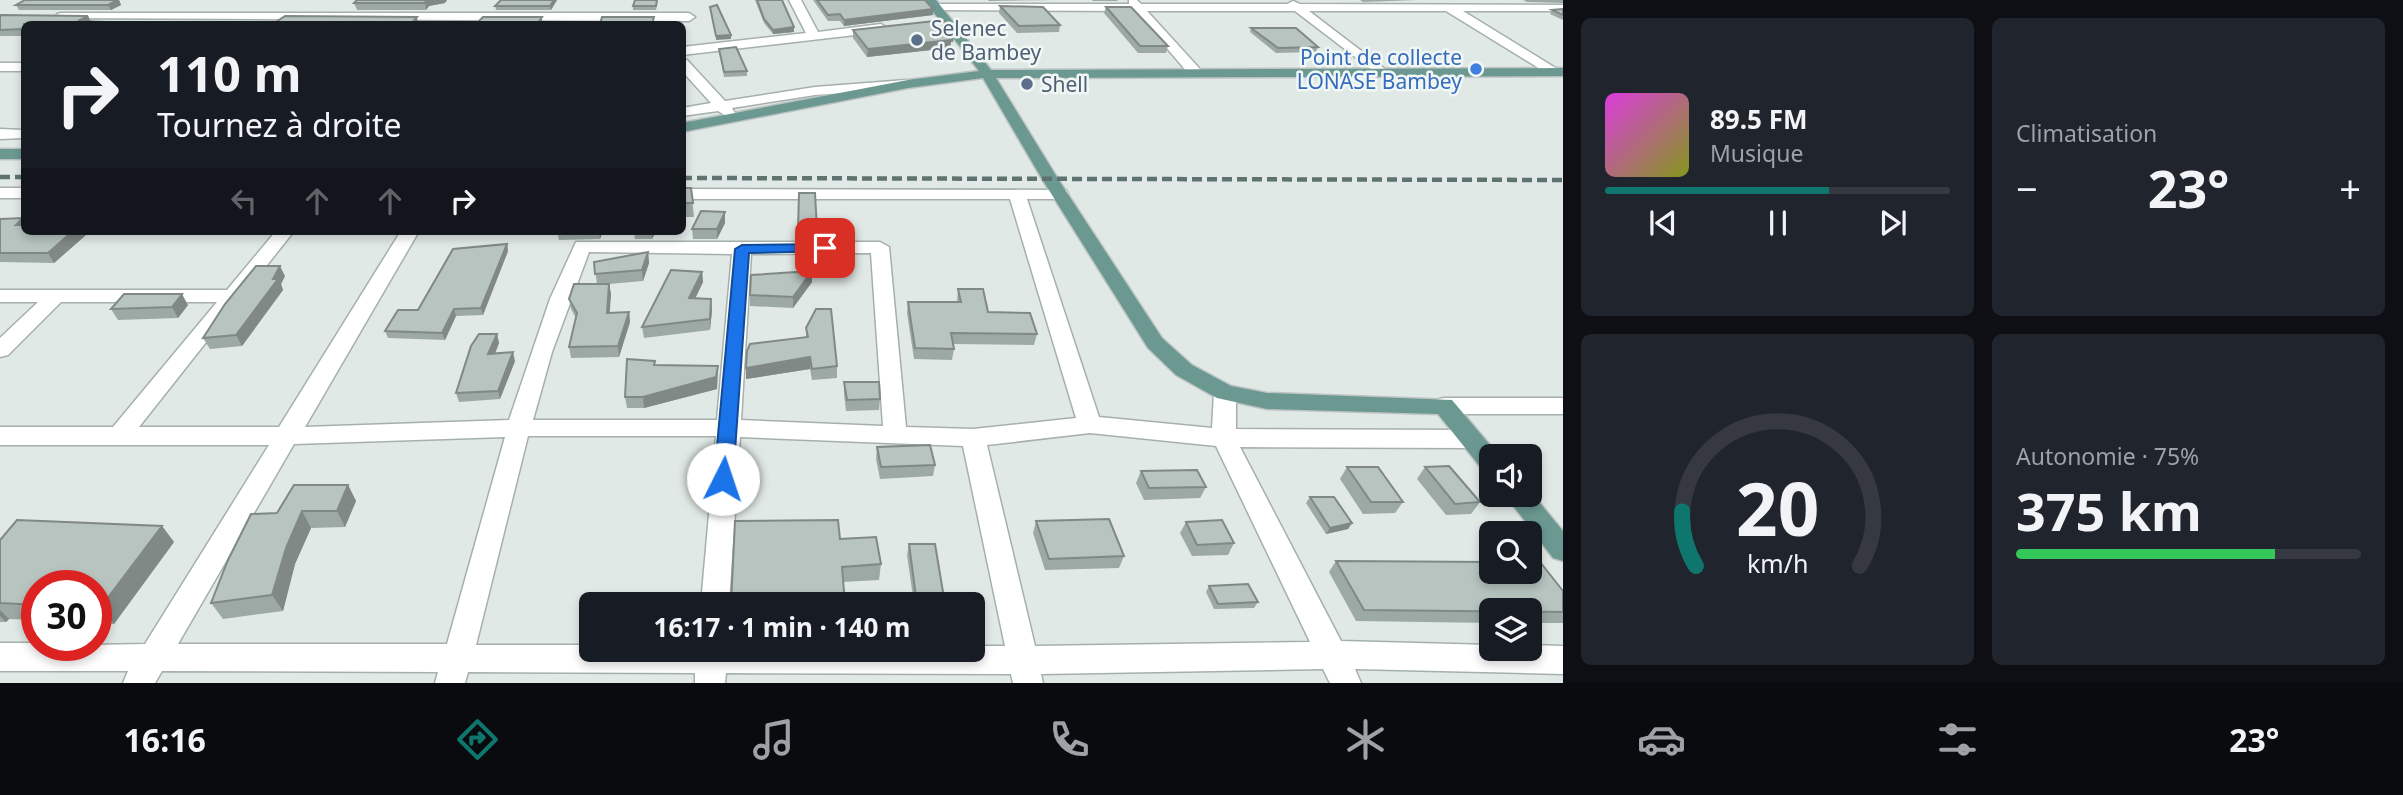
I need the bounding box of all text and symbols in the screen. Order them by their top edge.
place label: Selenec de Bambey [931,14,1042,66]
marker: Selenec de Bambey [909,32,925,48]
text: 110 m [157,40,302,106]
place label: Point de collecte LONASE Bambey [1297,43,1462,95]
icon: right [42,49,133,140]
marker: Point de collecte LONASE Bambey [1468,61,1484,77]
place label: Shell [1041,70,1088,98]
marker: Shell [1019,76,1035,92]
text: 89.5 FM [1710,101,1807,137]
text: Tournez à droite [157,103,402,146]
text: Climatisation [2016,117,2157,149]
text: Musique [1710,137,1803,169]
text: 23° [2148,152,2229,223]
text: − [2016,162,2038,214]
text: + [2339,162,2361,214]
icon: left [225,182,263,220]
icon: ahead [298,182,336,220]
icon: ahead [371,182,409,220]
icon: right [444,182,482,220]
icon: previous [1644,204,1682,242]
icon: pause [1759,204,1797,242]
icon: next [1874,204,1912,242]
pin [795,218,855,278]
icon: arrive [806,229,844,267]
text: Autonomie · 75% [2016,440,2199,472]
position arrow [686,442,760,516]
map controls [1479,444,1542,661]
button: sound [1479,444,1542,507]
text: 20 [1736,458,1819,557]
text: 375 km [2016,475,2202,546]
button: search [1479,521,1542,584]
text: km/h [1747,545,1808,579]
speed limit sign: 30 [21,570,112,661]
button: layers [1479,598,1542,661]
text: 16:17 · 1 min · 140 m [654,609,910,645]
icon: directions [453,715,502,764]
icon: music [749,715,798,764]
icon: phone [1045,715,1094,764]
icon: climate [1341,715,1390,764]
icon: car [1637,715,1686,764]
icon: filters [1933,715,1982,764]
text: 16:16 [124,718,206,761]
text: 23° [2229,718,2279,761]

